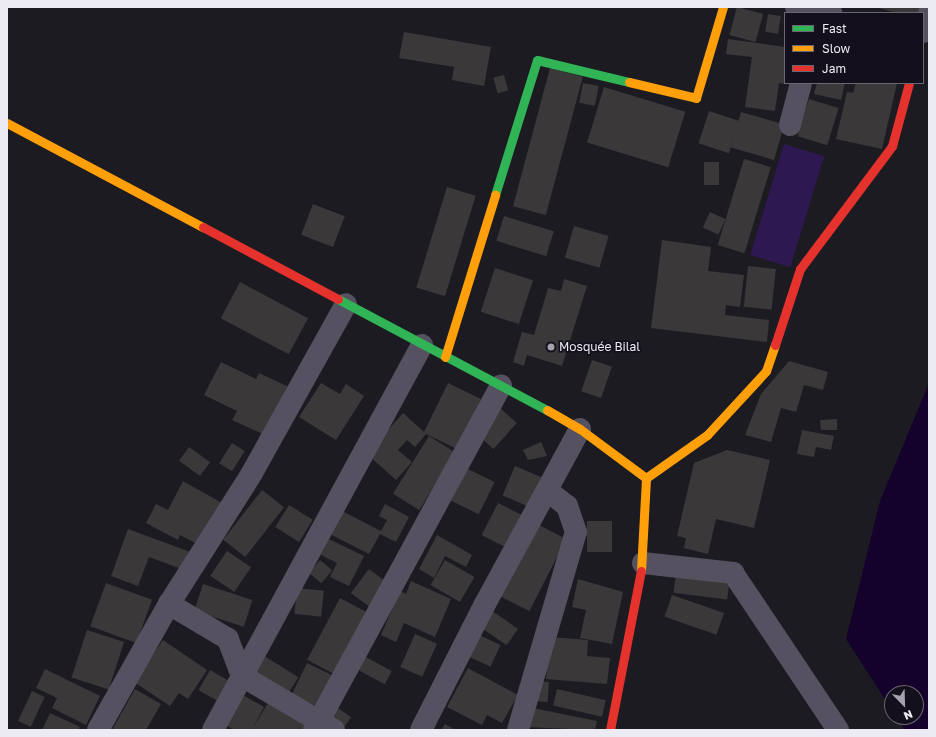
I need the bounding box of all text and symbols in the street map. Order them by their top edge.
legend [784,12,924,84]
text: Fast [822,21,847,36]
text: Slow [822,41,850,56]
text: Jam [822,61,846,76]
place label: Mosquée Bilal [559,340,640,354]
marker: Mosquée Bilal [546,342,556,352]
north arrow [884,685,924,725]
text: N [902,708,915,723]

